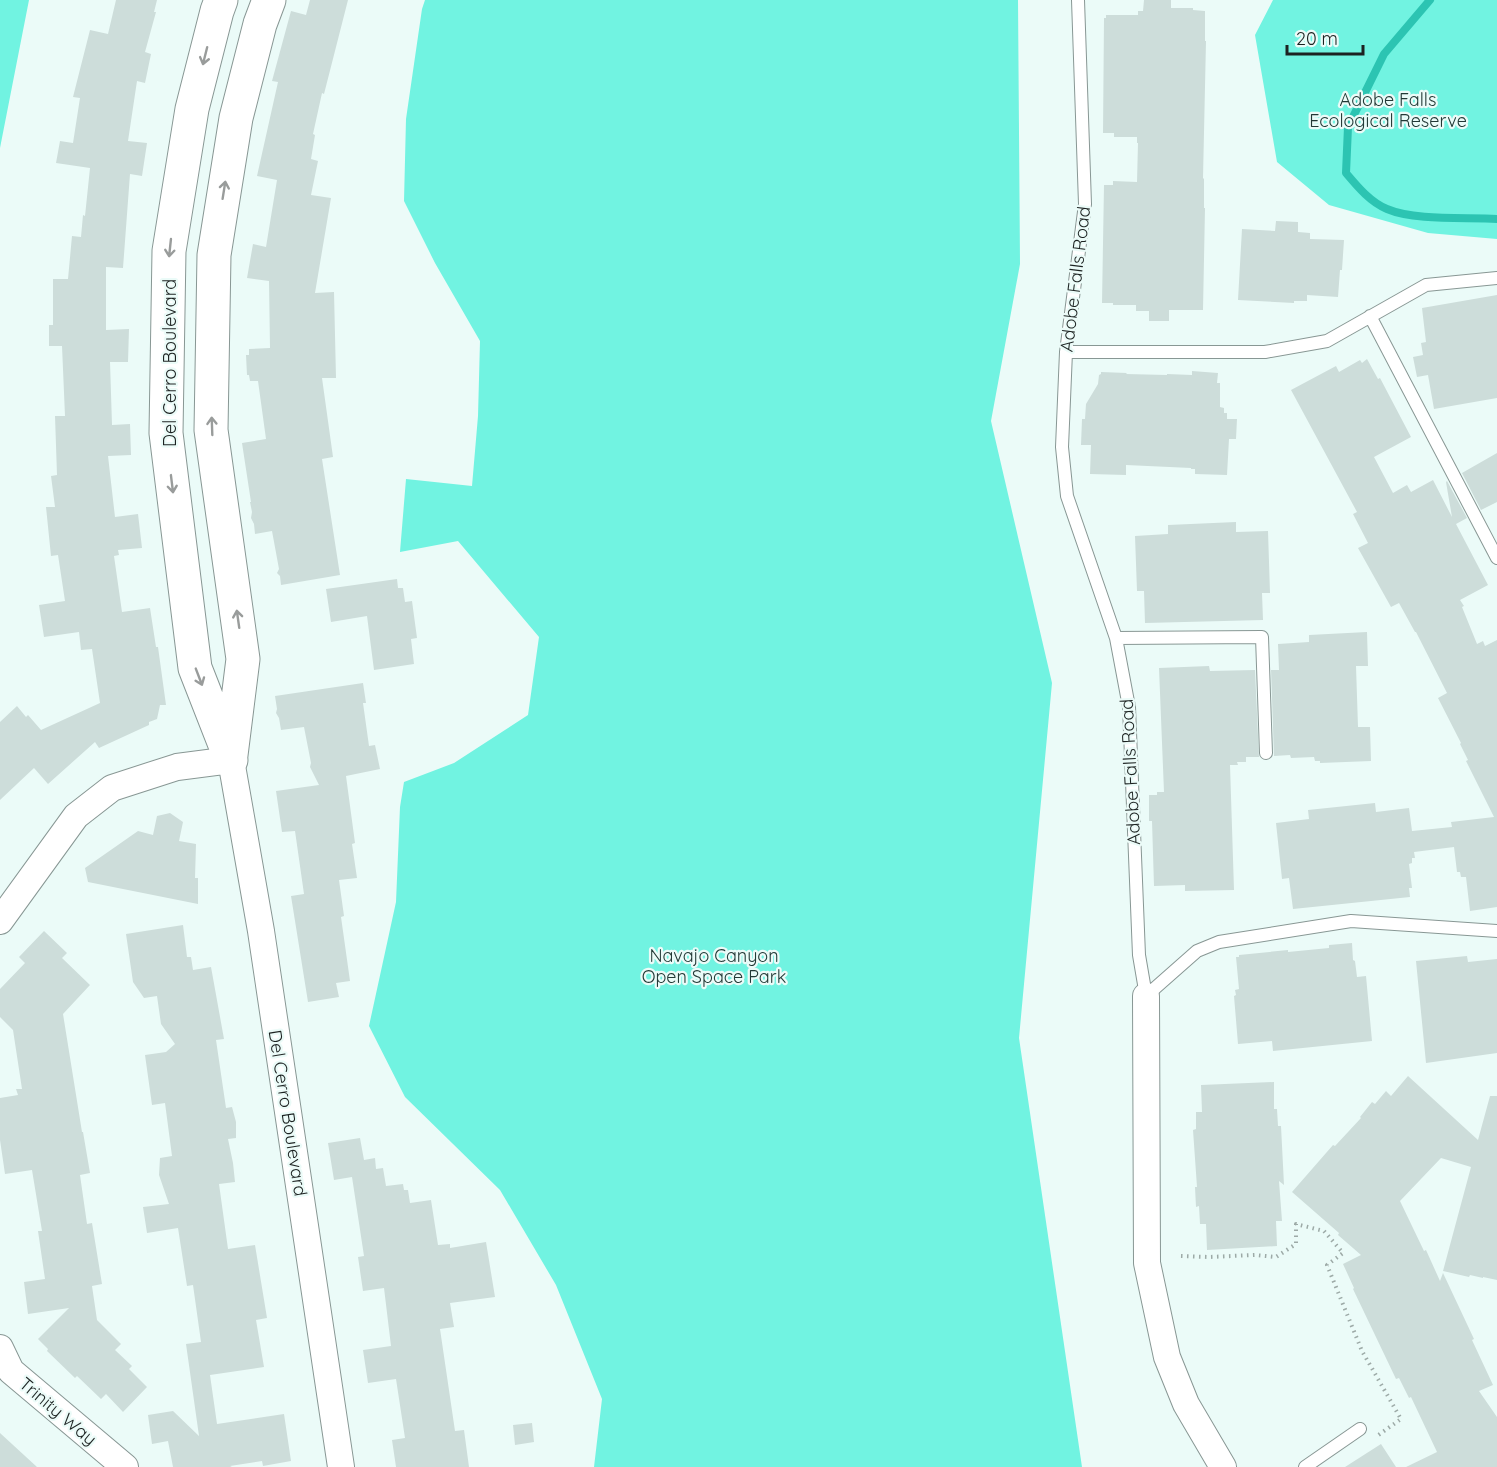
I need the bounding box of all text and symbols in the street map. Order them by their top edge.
scale bar [1287,18,1364,56]
text: 20 m [1296,27,1338,50]
one-way arrow [199,46,210,65]
park label: Adobe Falls Ecological Reserve [1309,88,1467,132]
one-way arrow [219,180,230,200]
street label: Adobe Falls Road [1055,205,1095,353]
one-way arrow [164,238,175,257]
street label: Del Cerro Boulevard [158,279,181,447]
one-way arrow [206,416,217,436]
one-way arrow [167,474,178,494]
one-way arrow [232,609,243,629]
one-way arrow [194,667,205,686]
street label: Adobe Falls Road [1115,698,1145,846]
park label: Navajo Canyon Open Space Park [642,944,786,988]
street label: Del Cerro Boulevard [263,1028,313,1198]
street label: Trinity Way [14,1372,102,1450]

